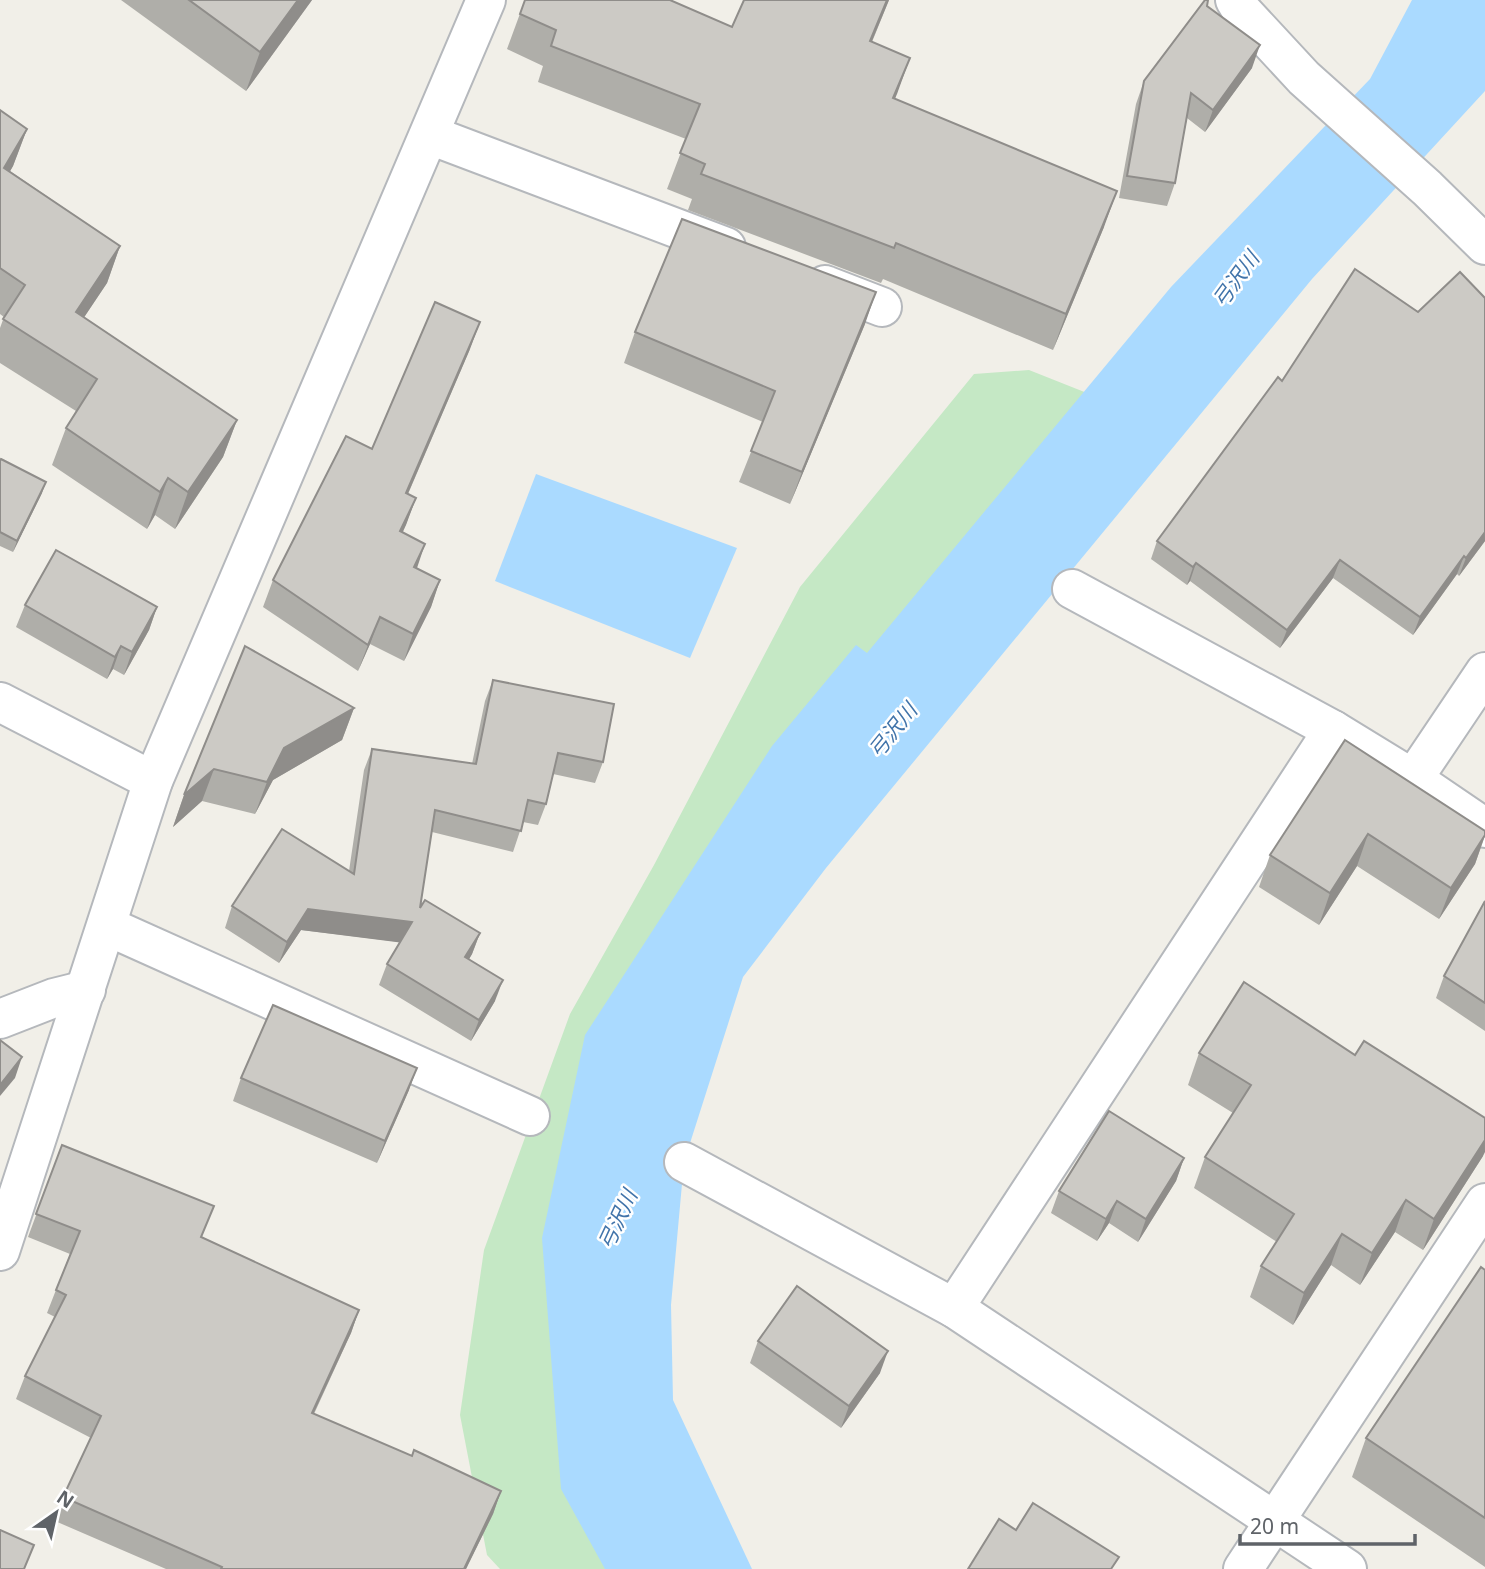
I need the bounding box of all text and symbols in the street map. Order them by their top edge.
water label: 弓沢川 [1205,244,1266,313]
water label: 弓沢川 [862,696,924,764]
water label: 弓沢川 [591,1183,644,1254]
north arrow [21,1478,91,1548]
text: N [52,1484,79,1514]
scale bar [1240,1502,1415,1546]
text: 20 m [1250,1512,1299,1540]

